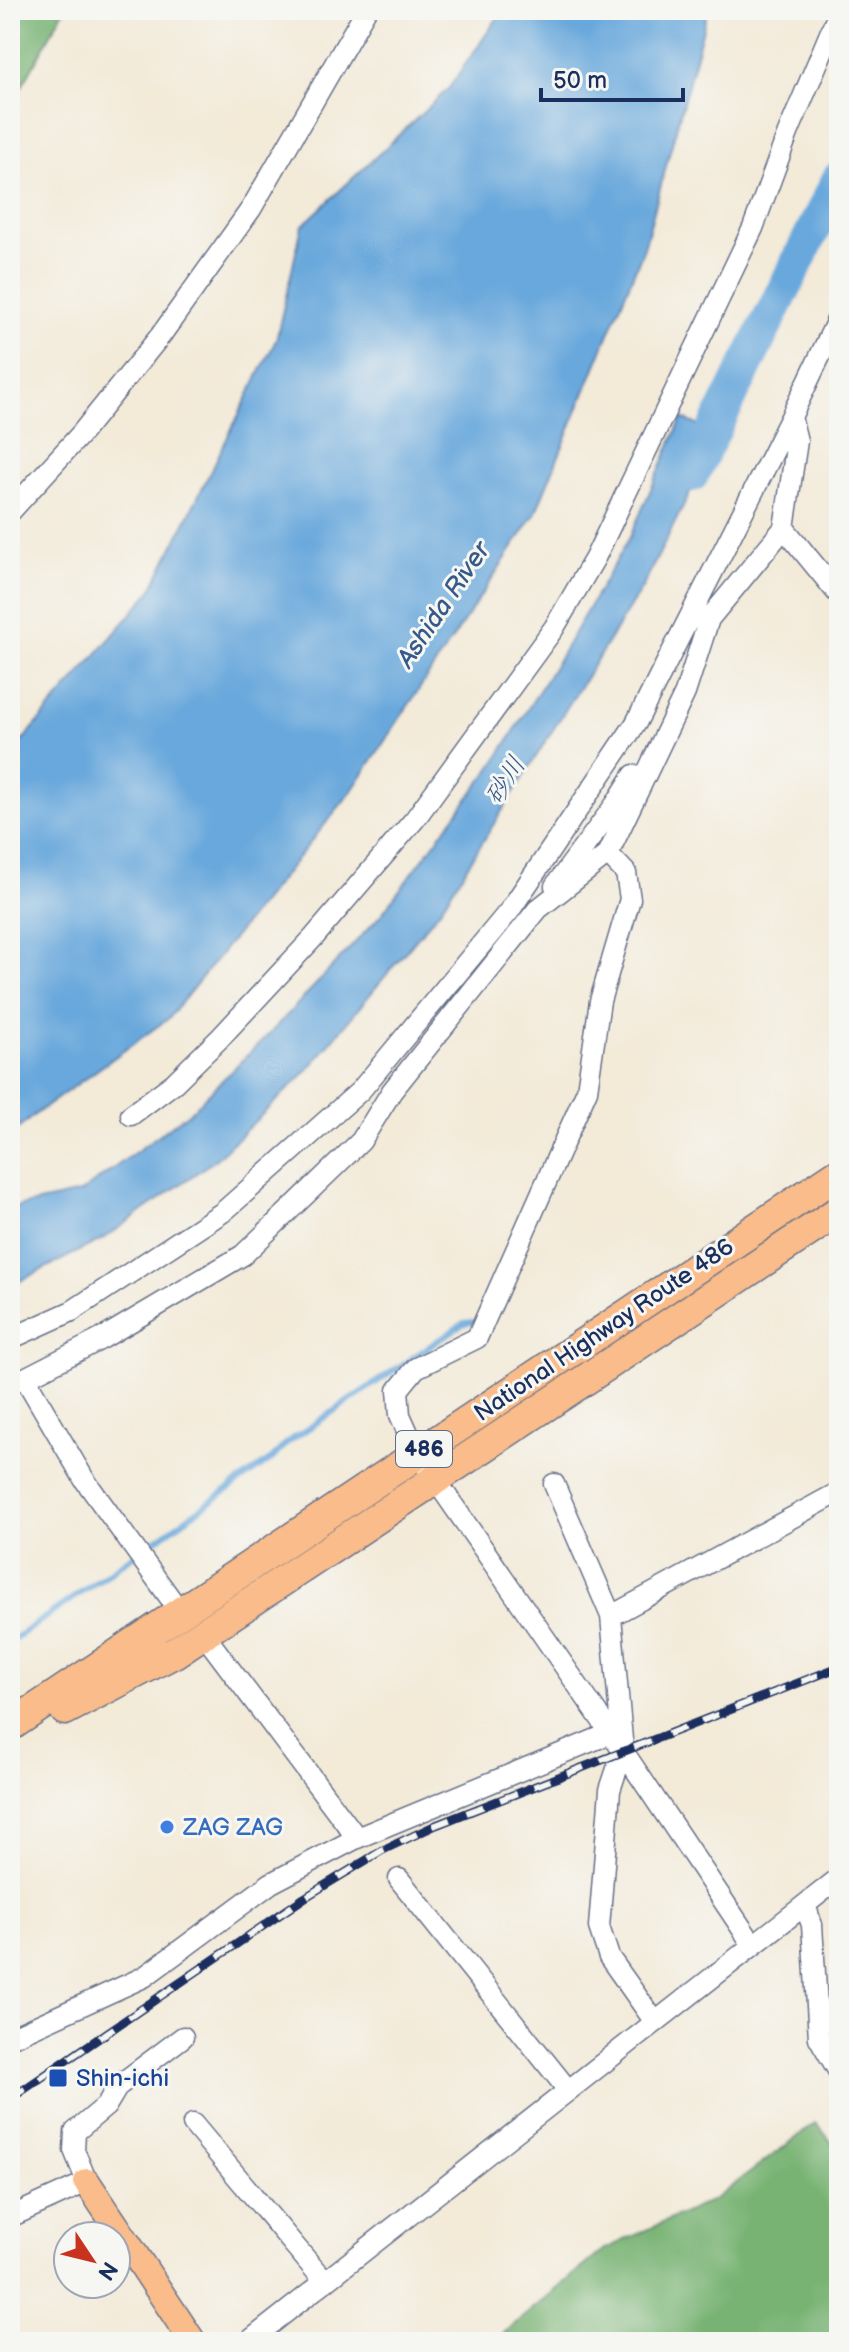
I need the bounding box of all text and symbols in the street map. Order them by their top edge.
scale bar [541,52,683,102]
text: 50 m [553,66,607,95]
water label: Ashida River [390,535,498,675]
water label: 砂川 [479,751,533,811]
street label: National Highway Route 486 [469,1232,739,1428]
road number: 486 [396,1431,452,1467]
place label: ZAG ZAG [182,1813,283,1842]
marker: ZAG ZAG [158,1818,176,1836]
place label: Shin-ichi [76,2064,169,2093]
marker: Shin-ichi [47,2067,69,2089]
north arrow [52,2220,132,2300]
text: N [91,2256,123,2285]

